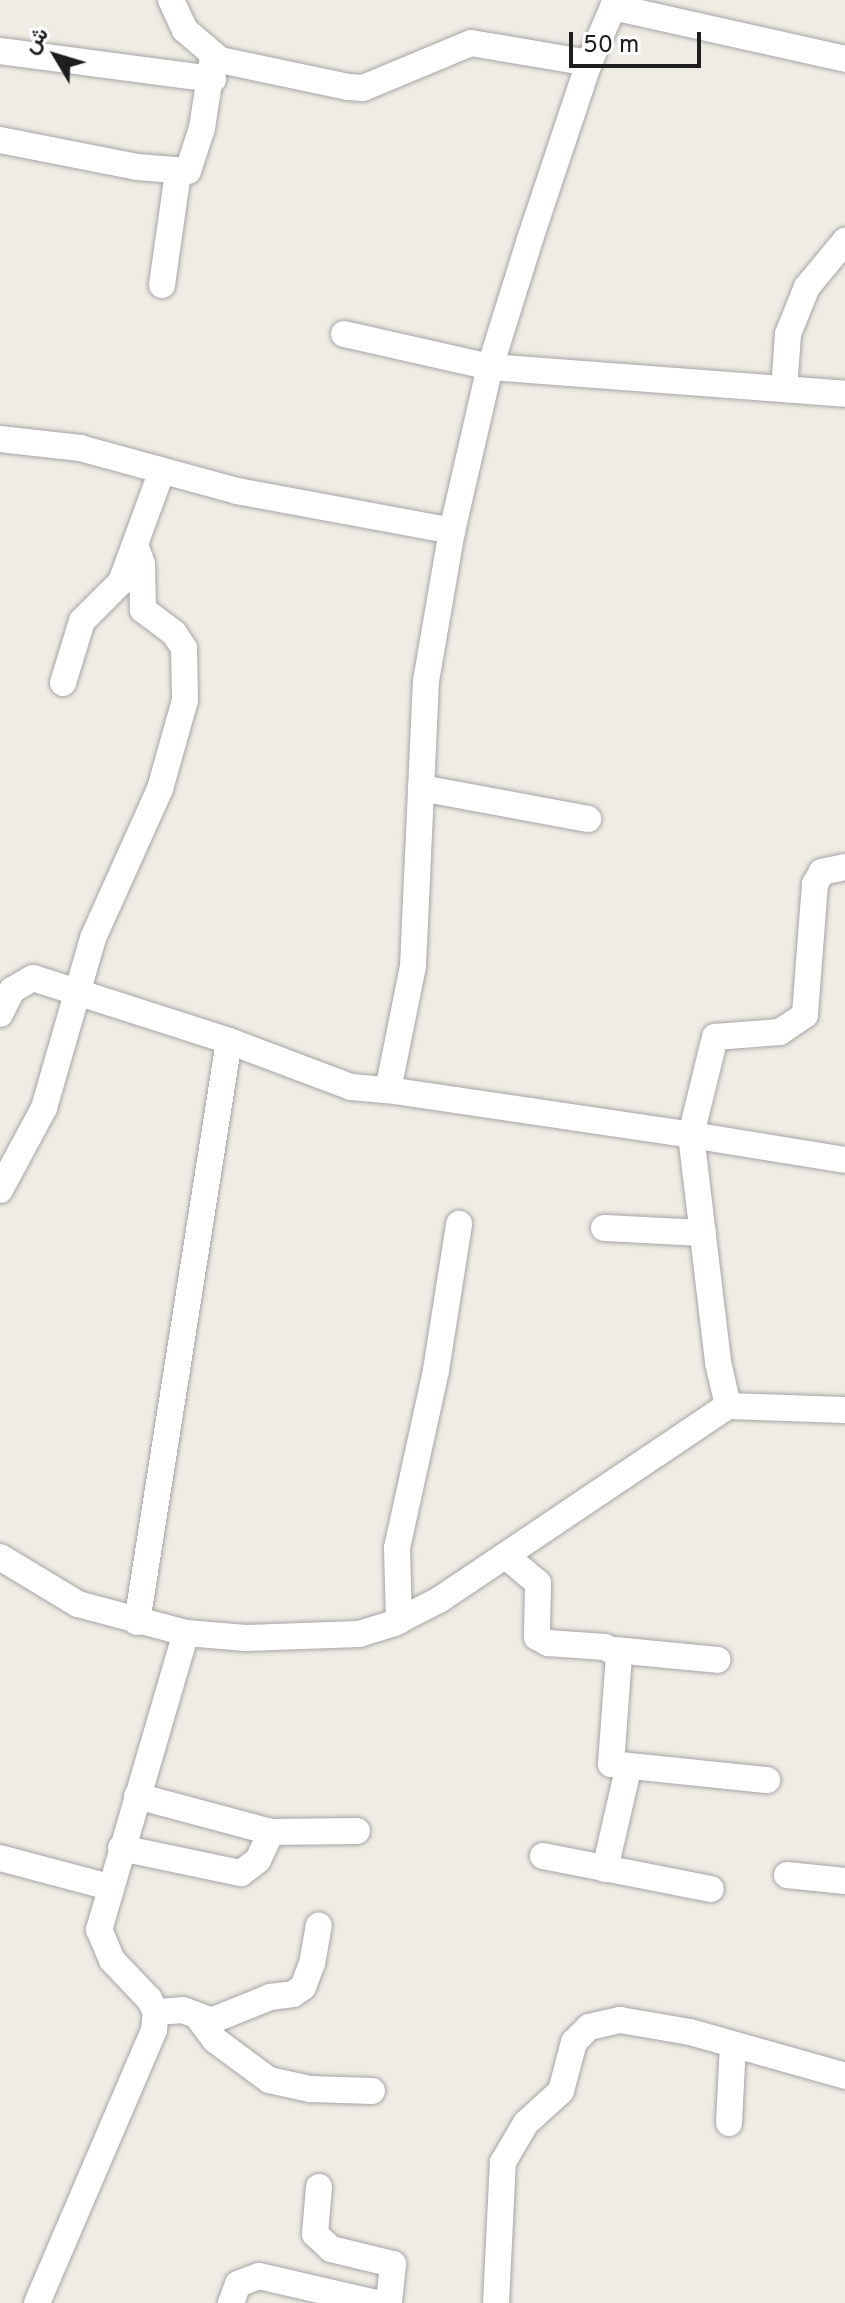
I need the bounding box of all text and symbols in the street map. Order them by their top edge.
north arrow [16,16,96,96]
scale bar [573,16,705,66]
text: ش [18,22,55,60]
text: 50 m [583,31,639,61]

